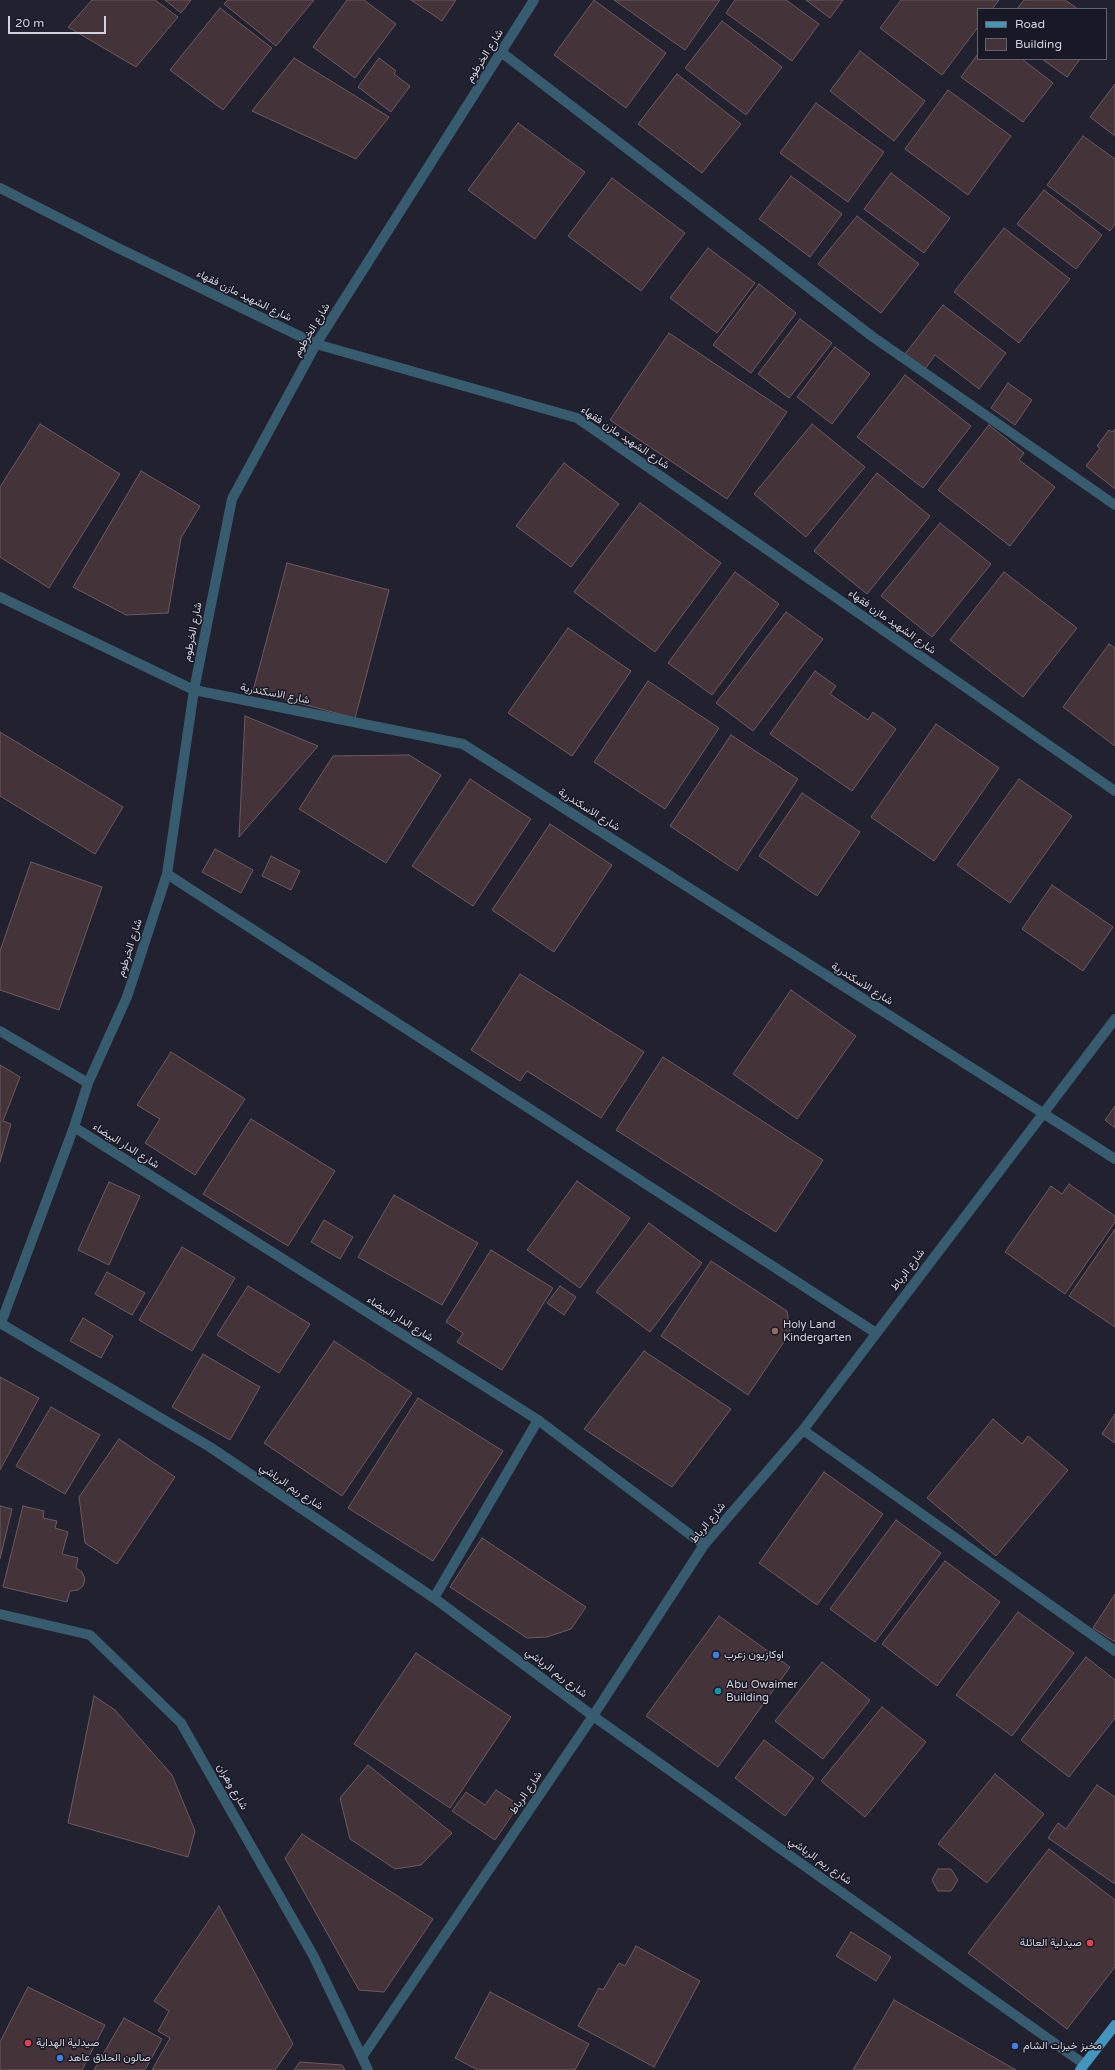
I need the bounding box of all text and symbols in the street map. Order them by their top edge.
scale bar [10,8,108,34]
legend [977,8,1107,60]
text: 20 m [15,16,44,30]
text: Road [1015,17,1045,31]
street label: شارع الخرطوم [463,27,507,85]
text: Building [1015,37,1062,51]
street label: شارع الشهيد مازن فقهاء [194,267,294,325]
street label: شارع الخرطوم [291,301,333,359]
street label: شارع الشهيد مازن فقهاء [578,403,672,473]
street label: شارع الشهيد مازن فقهاء [846,587,938,657]
street label: شارع الخرطوم [181,601,205,663]
street label: شارع الاسكندرية [239,681,311,707]
street label: شارع الاسكندرية [556,786,622,834]
street label: شارع الخرطوم [114,917,146,979]
street label: شارع الاسكندرية [829,960,895,1008]
street label: شارع الدار البيضاء [90,1120,162,1172]
street label: شارع الرباط [888,1246,928,1294]
street label: شارع الدار البيضاء [364,1293,436,1345]
place label: Holy Land Kindergarten [783,1318,851,1344]
marker: Holy Land Kindergarten [770,1326,780,1336]
street label: شارع ريم الرياشي [257,1461,325,1513]
street label: شارع الرباط [687,1500,729,1546]
street label: شارع ريم الرياشي [522,1645,590,1701]
place label: اوكازيون زعرب [724,1648,784,1662]
marker: اوكازيون زعرب [711,1650,721,1660]
place label: Abu Owaimer Building [726,1678,798,1704]
marker: Abu Owaimer Building [713,1686,723,1696]
street label: شارع وهران [214,1762,250,1812]
street label: شارع الرباط [507,1769,545,1817]
street label: شارع ريم الرياشي [786,1834,854,1888]
place label: صيدلية العائلة [1020,1936,1082,1950]
marker: صيدلية العائلة [1085,1938,1095,1948]
place label: صيدلية الهداية [36,2036,99,2050]
marker: صيدلية الهداية [23,2038,33,2048]
place label: مخبز خيرات الشام [1023,2039,1102,2053]
marker: مخبز خيرات الشام [1010,2041,1020,2051]
place label: صالون الحلاق عاهد [68,2051,151,2065]
marker: صالون الحلاق عاهد [55,2053,65,2063]

